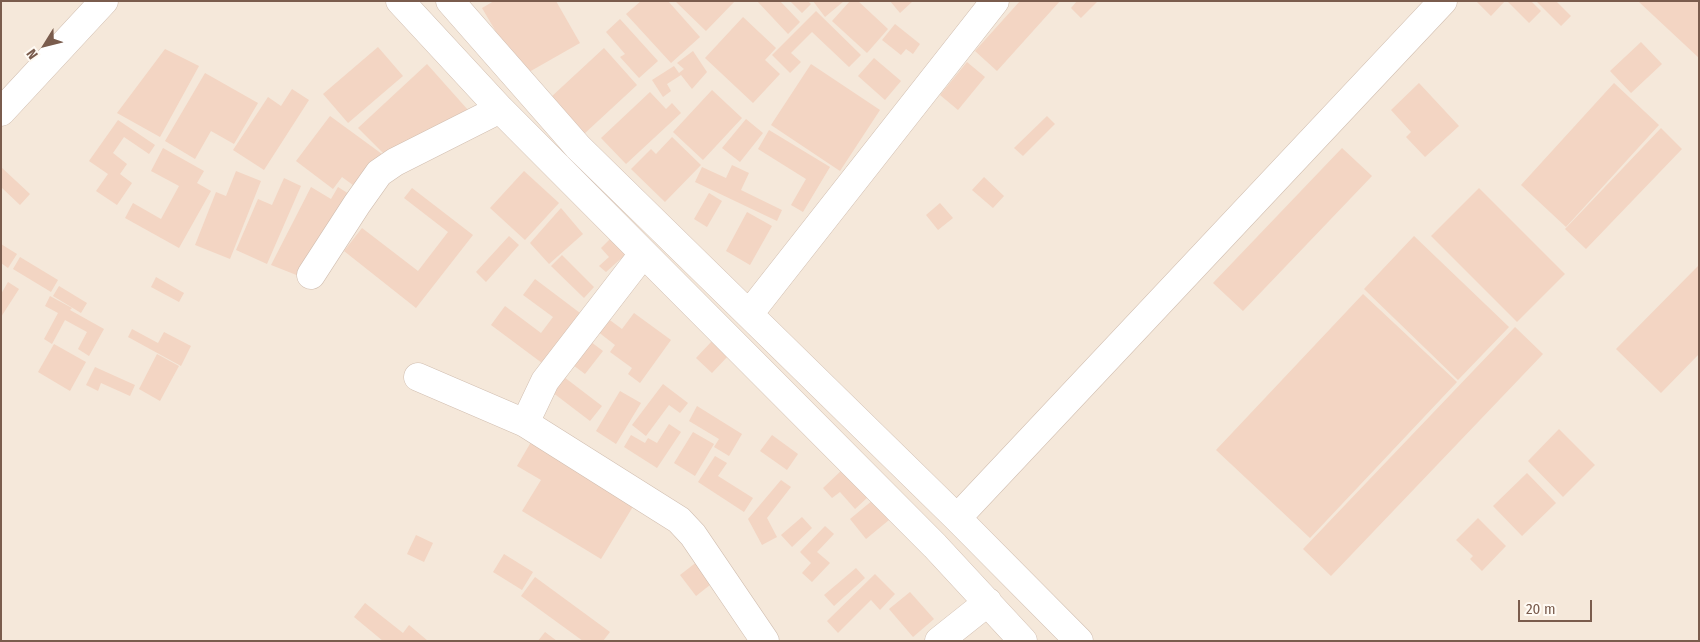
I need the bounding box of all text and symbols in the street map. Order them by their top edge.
north arrow [20,20,70,70]
text: N [23,46,42,63]
scale bar [1520,590,1594,622]
text: 20 m [1526,600,1556,618]

